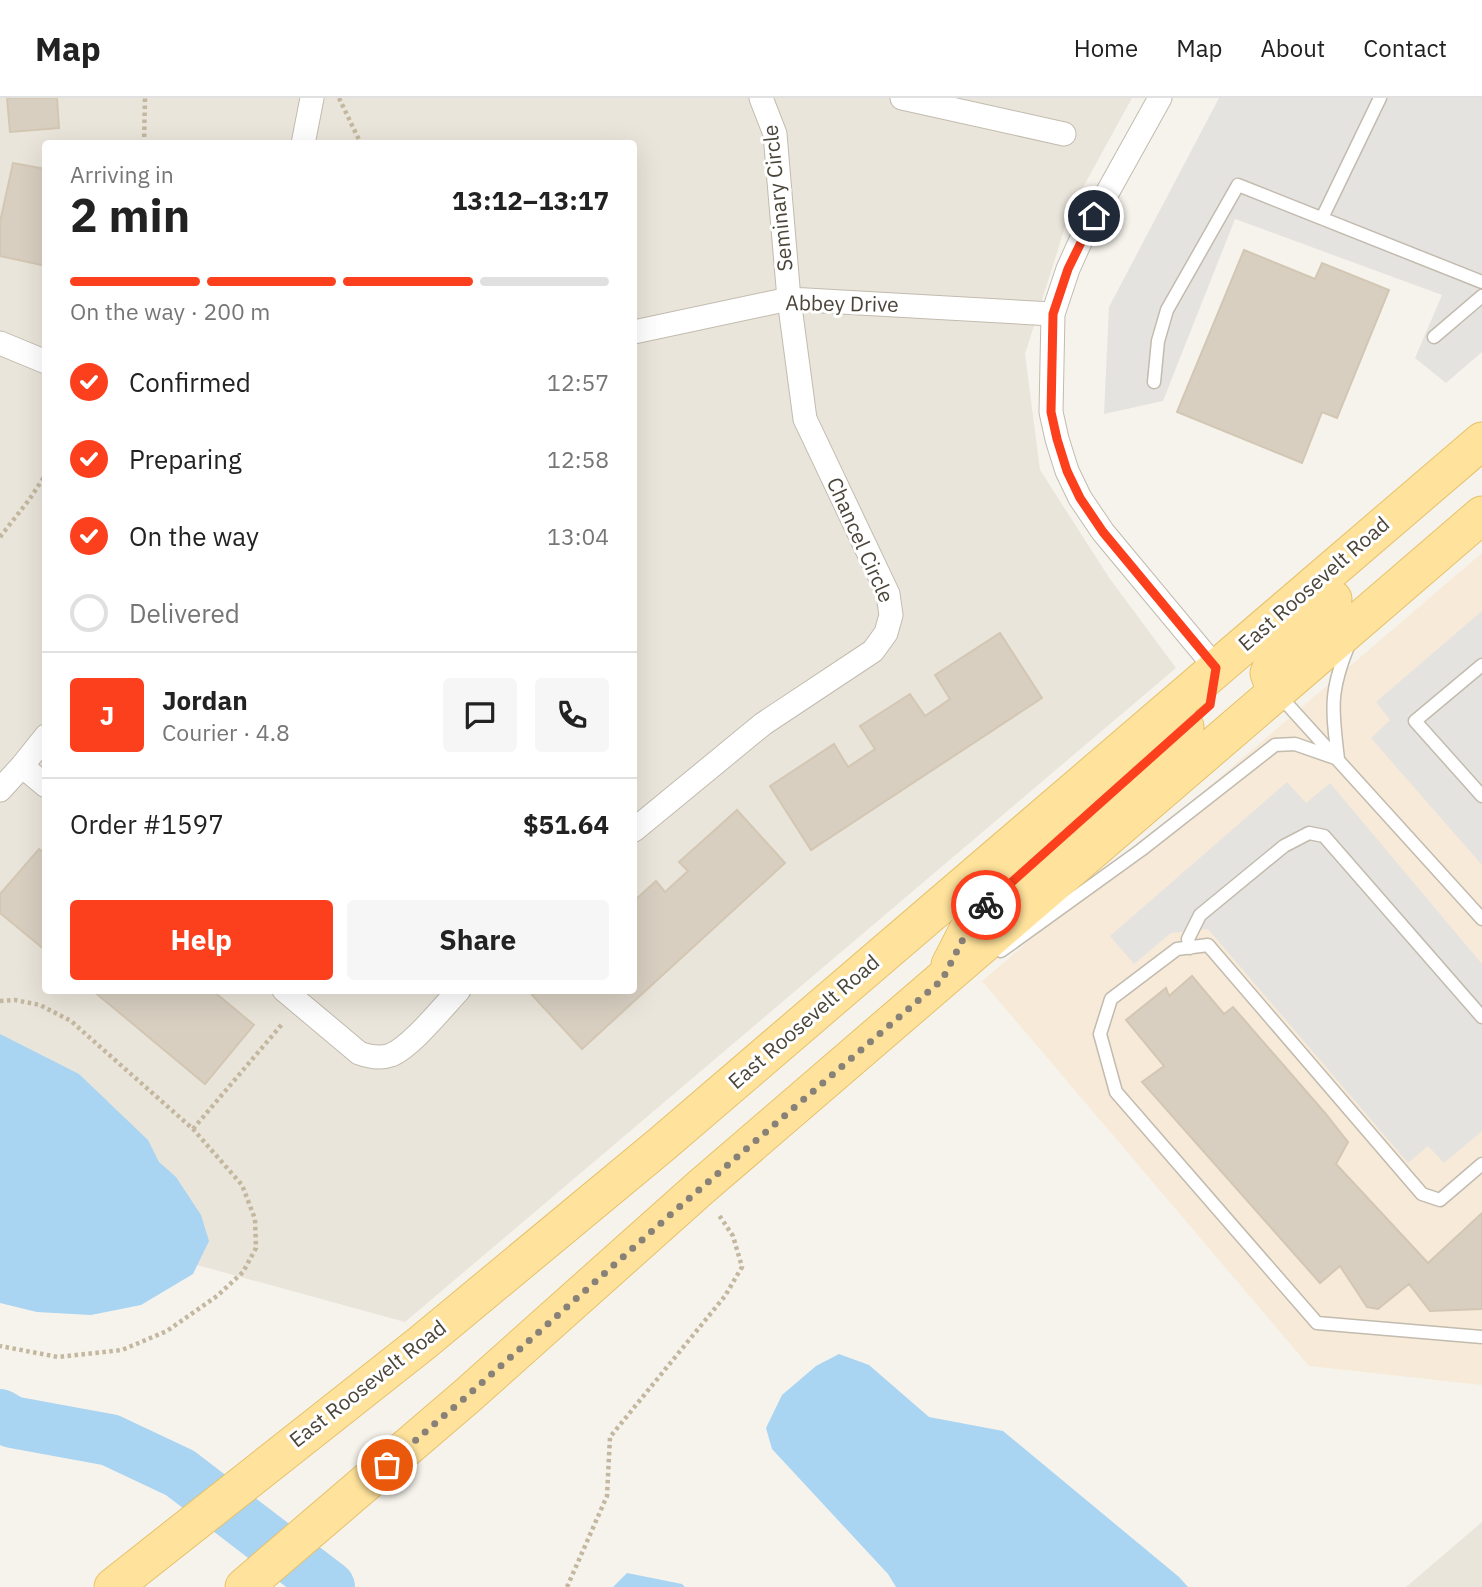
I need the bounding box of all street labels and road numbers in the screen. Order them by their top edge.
street label: Seminary Circle [755,123,799,273]
street label: Abbey Drive [785,288,899,318]
street label: Chancel Circle [821,472,901,607]
street label: East Roosevelt Road [1232,510,1395,657]
street label: East Roosevelt Road [722,948,885,1095]
street label: East Roosevelt Road [283,1313,452,1453]

